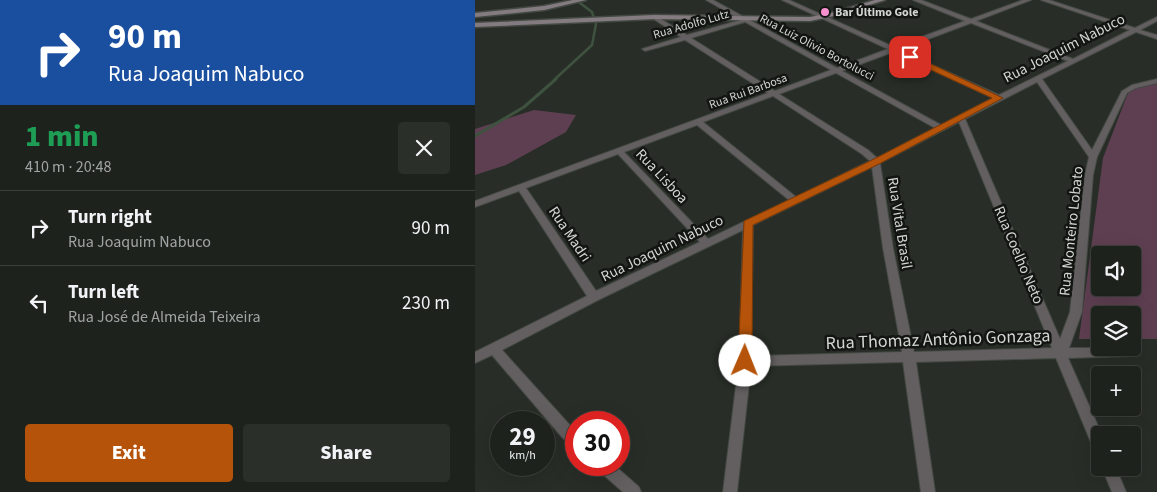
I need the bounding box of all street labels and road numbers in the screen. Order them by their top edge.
street label: Rua Adolfo Lutz [651,6,731,43]
street label: Rua Joaquim Nabuco [1000,9,1129,88]
street label: Rua Luiz Olivio Bortolucci [757,10,877,85]
street label: Rua Rui Barbosa [707,69,790,113]
street label: Rua Lisboa [631,144,693,208]
street label: Rua Monteiro Lobato [1054,165,1089,297]
street label: Rua Vital Brasil [882,176,917,271]
street label: Rua Madri [543,202,596,266]
street label: Rua Coelho Neto [988,203,1049,307]
street label: Rua Joaquim Nabuco [597,210,727,287]
street label: Rua Thomaz Antônio Gonzaga [825,323,1051,356]

